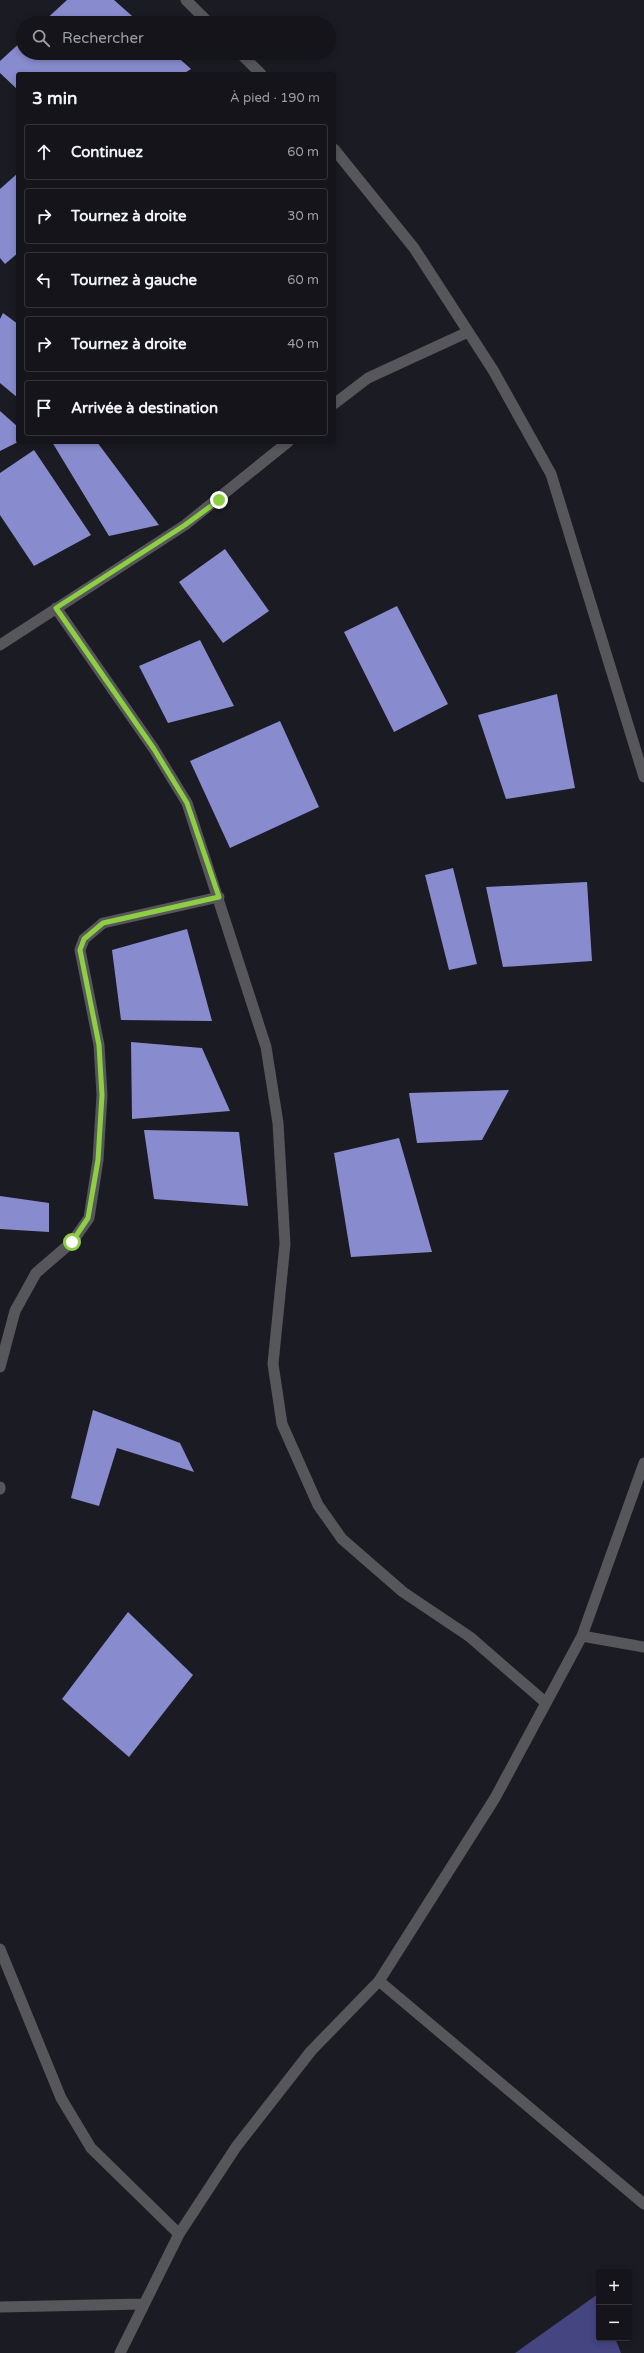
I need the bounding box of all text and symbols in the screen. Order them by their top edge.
search box [16,16,336,60]
icon: search [30,27,52,49]
text: Rechercher [62,29,144,47]
text: 3 min [32,88,77,109]
text: À pied · 190 m [230,90,320,106]
icon: ahead [33,141,55,163]
text: Continuez [71,143,143,161]
text: 60 m [287,144,319,160]
icon: right [33,205,55,227]
text: Tournez à droite [71,207,186,225]
text: 30 m [287,208,319,224]
icon: left [33,269,55,291]
text: Tournez à gauche [71,271,197,289]
text: 60 m [287,272,319,288]
icon: right [33,333,55,355]
text: Tournez à droite [71,335,186,353]
text: 40 m [287,336,319,352]
icon: arrive [33,397,55,419]
text: Arrivée à destination [71,399,218,417]
route end [210,491,228,509]
route start [63,1233,81,1251]
map controls [596,2269,632,2341]
button: + [596,2269,632,2305]
button: − [596,2305,632,2341]

